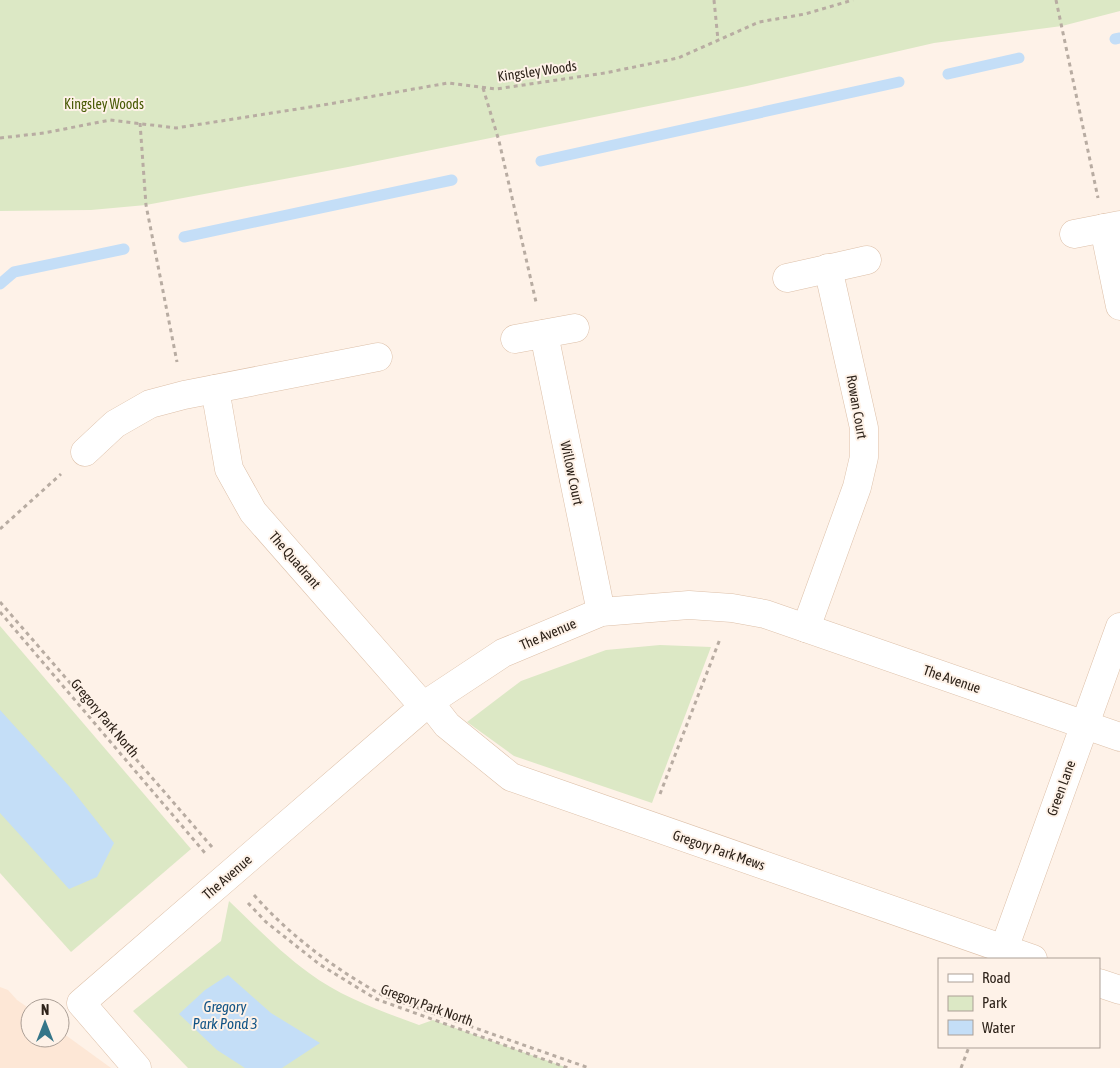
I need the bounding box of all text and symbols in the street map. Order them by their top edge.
street label: Kingsley Woods [496,58,578,84]
park label: Kingsley Woods [64,96,144,112]
street label: Rowan Court [844,374,870,440]
street label: Willow Court [557,440,587,506]
street label: The Quadrant [266,528,324,592]
street label: The Avenue [517,615,579,653]
street label: The Avenue [921,662,983,696]
street label: Gregory Park North [68,676,142,760]
street label: Green Lane [1044,758,1078,818]
street label: Gregory Park Mews [671,827,767,873]
street label: The Avenue [199,851,255,903]
legend [938,958,1100,1048]
text: Road [982,969,1011,986]
street label: Gregory Park North [379,981,475,1029]
text: Park [982,994,1007,1011]
north arrow [20,998,70,1048]
water label: Gregory Park Pond 3 [193,998,258,1032]
text: N [41,1002,49,1018]
text: Water [982,1019,1015,1036]

